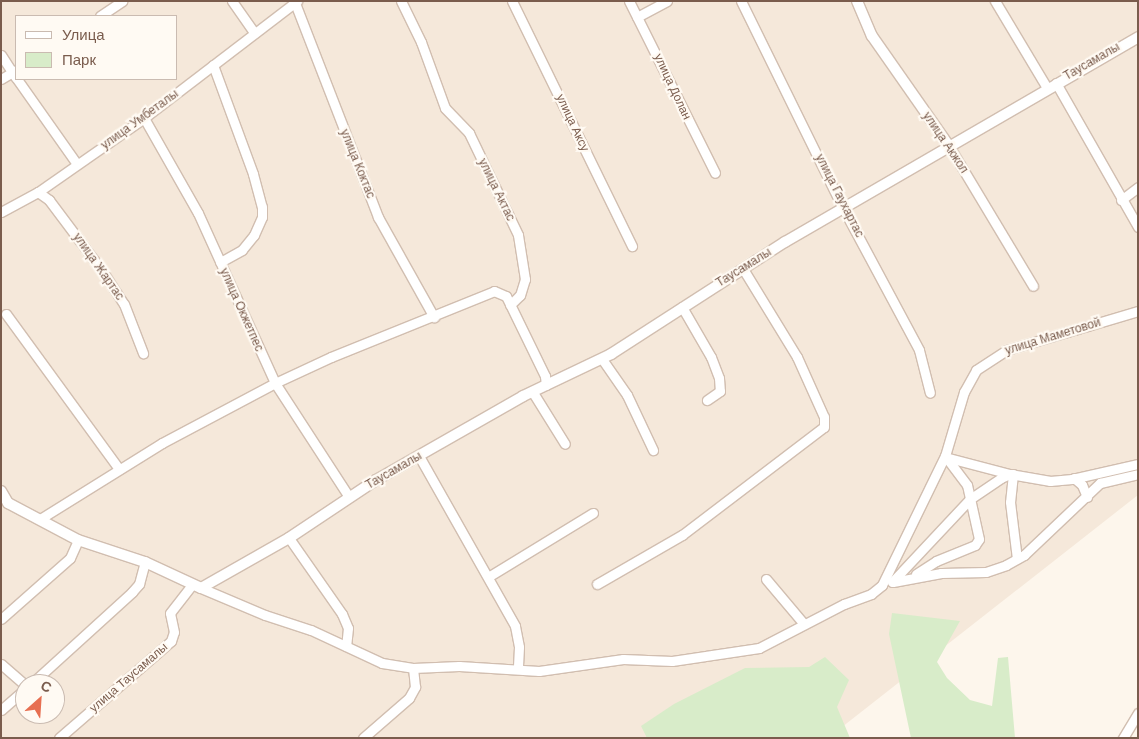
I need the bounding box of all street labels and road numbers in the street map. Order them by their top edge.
street label: Таусамалы [1061,40,1123,84]
street label: улица Долан [650,52,694,122]
street label: улица Умбеталы [99,87,181,153]
street label: улица Аксу [552,92,592,154]
street label: улица Акжол [919,110,971,176]
street label: улица Коктас [337,127,377,201]
street label: улица Гаухартас [812,152,866,240]
street label: улица Актас [475,156,517,224]
street label: улица Жартас [70,231,126,303]
street label: Таусамалы [714,245,774,291]
street label: улица Окжетпес [216,266,266,354]
street label: улица Маметовой [1003,316,1103,358]
street label: Таусамалы [363,449,425,493]
street label: улица Таусамалы [87,640,171,716]

